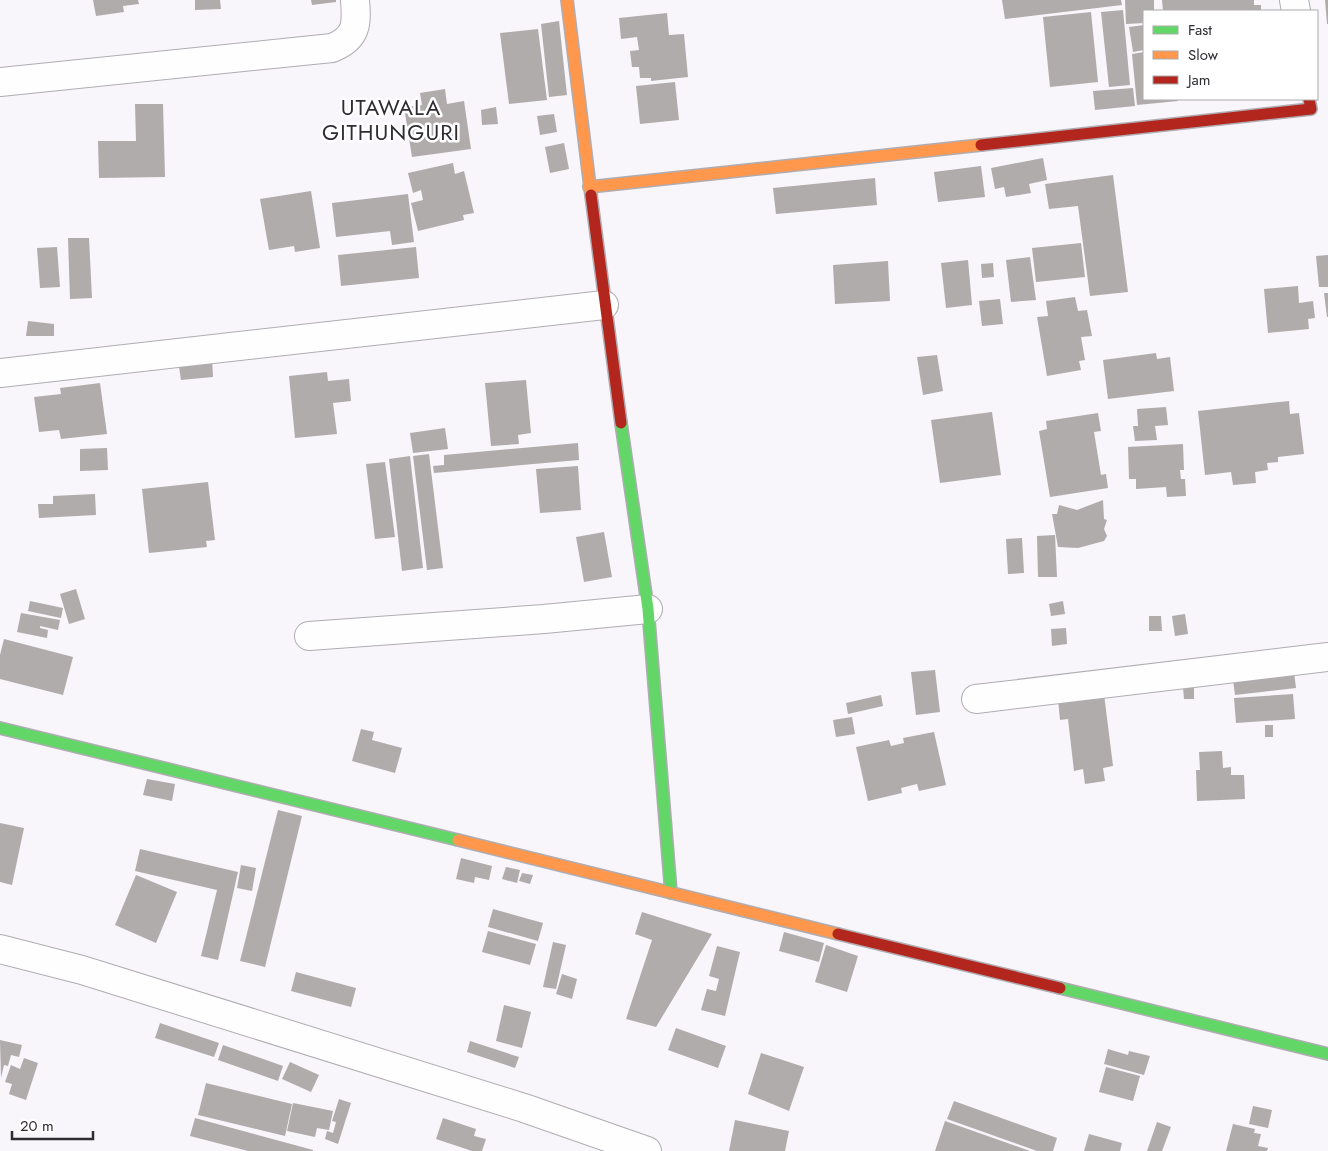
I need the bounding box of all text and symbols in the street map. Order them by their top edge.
legend [1143,10,1318,100]
text: Fast [1188,19,1212,41]
text: Slow [1188,44,1219,66]
text: Jam [1186,69,1211,91]
district label: UTAWALA GITHUNGURI [322,91,460,148]
scale bar [12,1108,94,1140]
text: 20 m [20,1115,54,1137]

